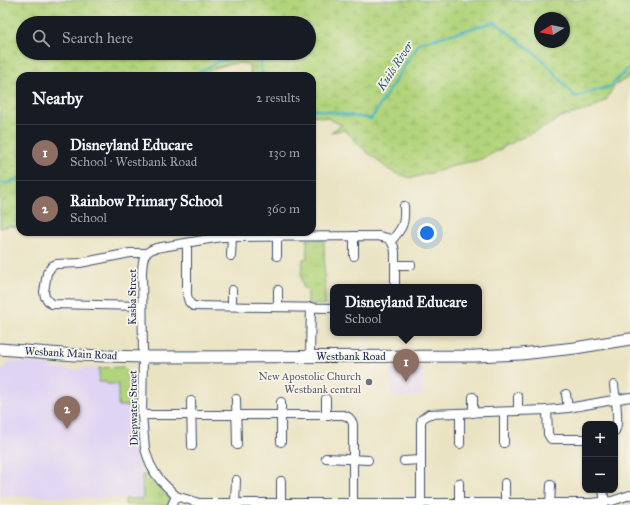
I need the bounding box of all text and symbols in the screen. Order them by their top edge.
north arrow [534,12,570,48]
search box [16,16,316,60]
icon: search [30,27,52,49]
text: Search here [62,29,133,47]
water label: Kuils River [374,38,416,94]
text: Nearby [32,88,83,109]
text: 2 results [256,90,300,106]
text: Disneyland Educare [70,136,193,154]
text: 1 [42,145,48,161]
text: 130 m [268,145,300,161]
text: School · Westbank Road [70,154,197,170]
text: Rainbow Primary School [70,192,223,210]
text: 2 [42,201,48,217]
text: 360 m [267,201,300,217]
text: School [70,210,107,226]
your location [417,223,437,243]
street label: Kasba Street [126,269,139,325]
popup [330,284,482,336]
text: Disneyland Educare [345,293,467,311]
text: School [345,311,382,327]
street label: Wesbank Main Road [24,345,118,362]
pin: 1 [393,349,419,382]
street label: Westbank Road [316,350,386,363]
street label: Diepwater Street [126,370,141,446]
place label: New Apostolic Church Westbank central [258,370,361,396]
marker: New Apostolic Church Westbank central [364,377,374,387]
pin: 2 [54,396,80,429]
map controls [582,421,618,493]
button: + [582,421,618,457]
button: − [582,457,618,493]

